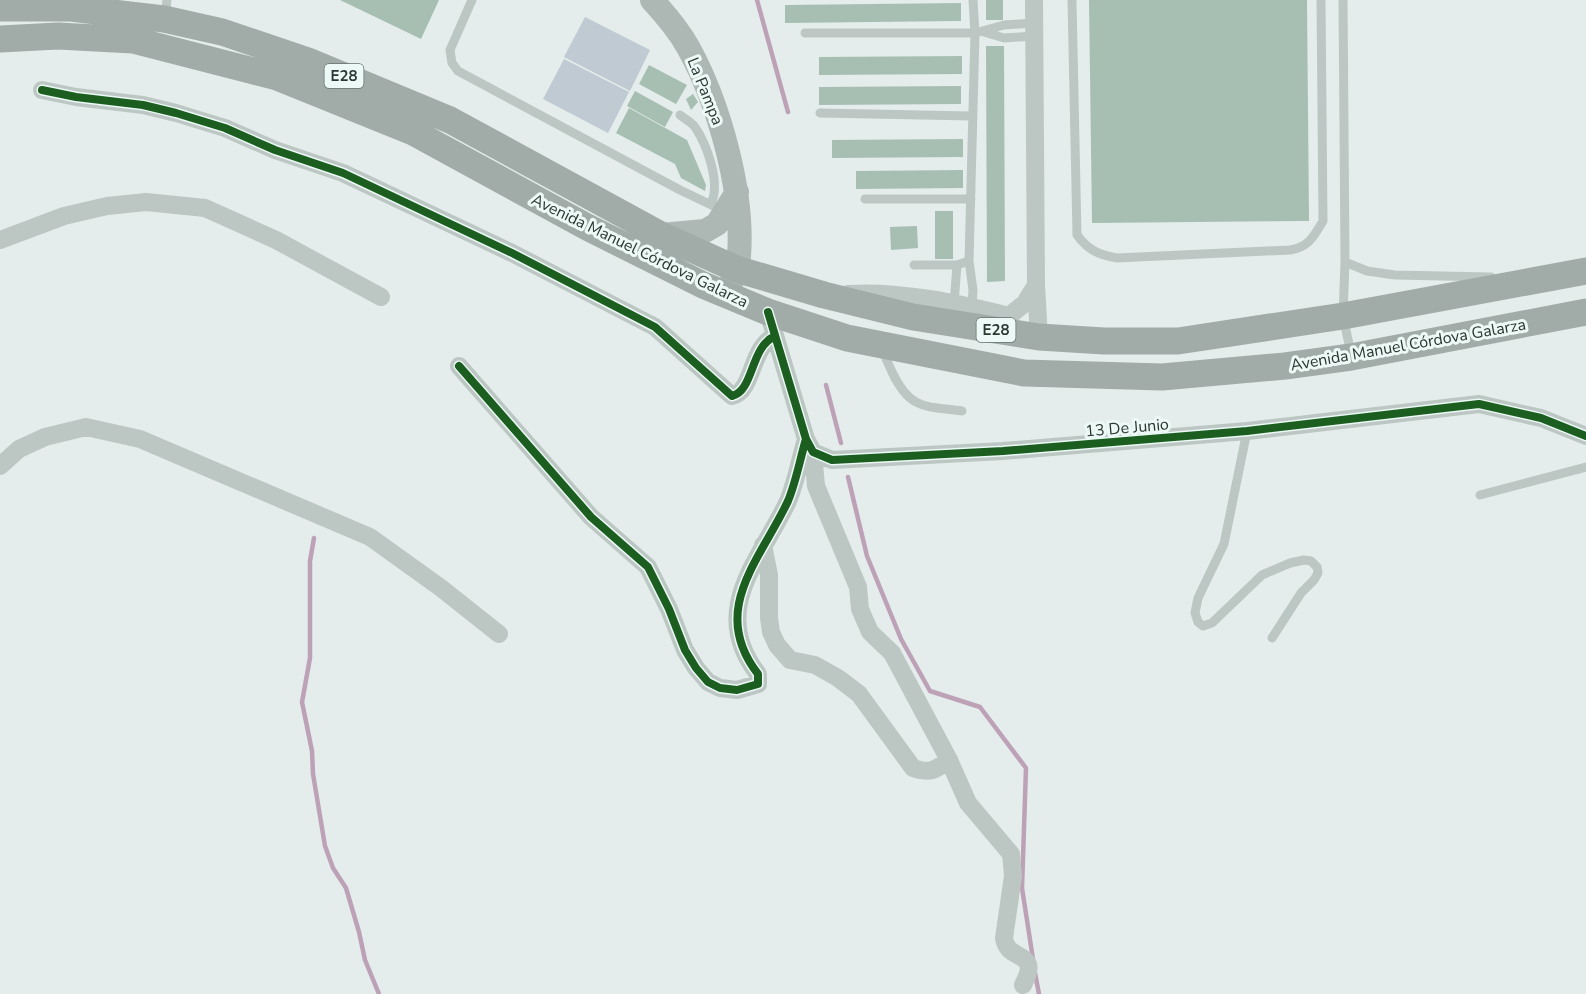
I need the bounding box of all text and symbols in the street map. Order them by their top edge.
street label: La Pampa [682,54,729,128]
road number: E28 [324,64,364,88]
street label: Avenida Manuel Córdova Galarza [528,189,752,313]
street label: Avenida Manuel Córdova Galarza [1289,313,1528,377]
road number: E28 [976,318,1016,342]
street label: 13 De Junio [1084,413,1170,443]

